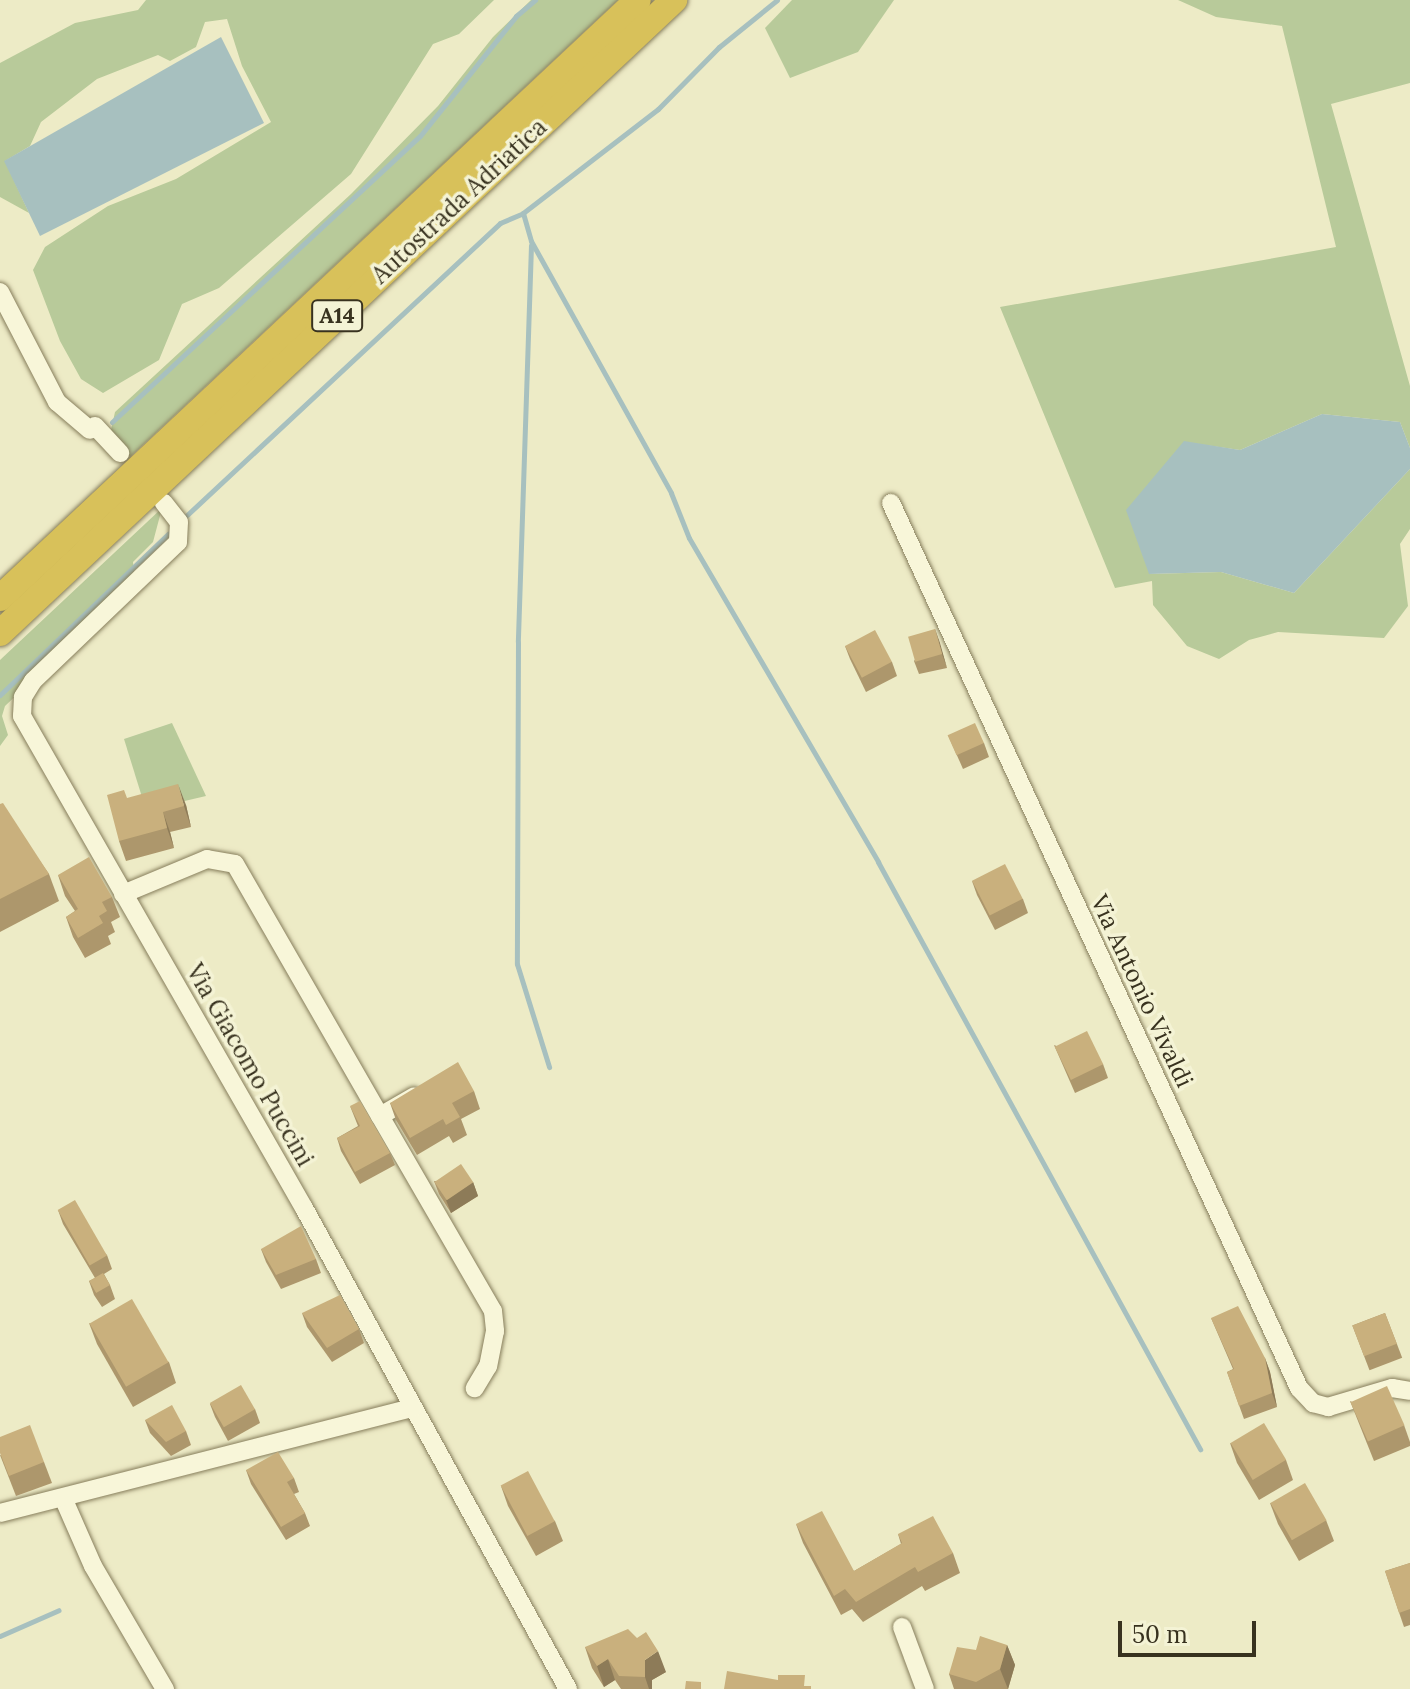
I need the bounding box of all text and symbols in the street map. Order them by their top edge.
street label: Autostrada Adriatica [366,113,552,289]
road number: A14 [311,298,363,334]
street label: Via Antonio Vivaldi [1085,890,1199,1092]
street label: Via Giacomo Puccini [180,959,320,1171]
scale bar [1122,1605,1260,1655]
text: 50 m [1132,1619,1188,1650]

